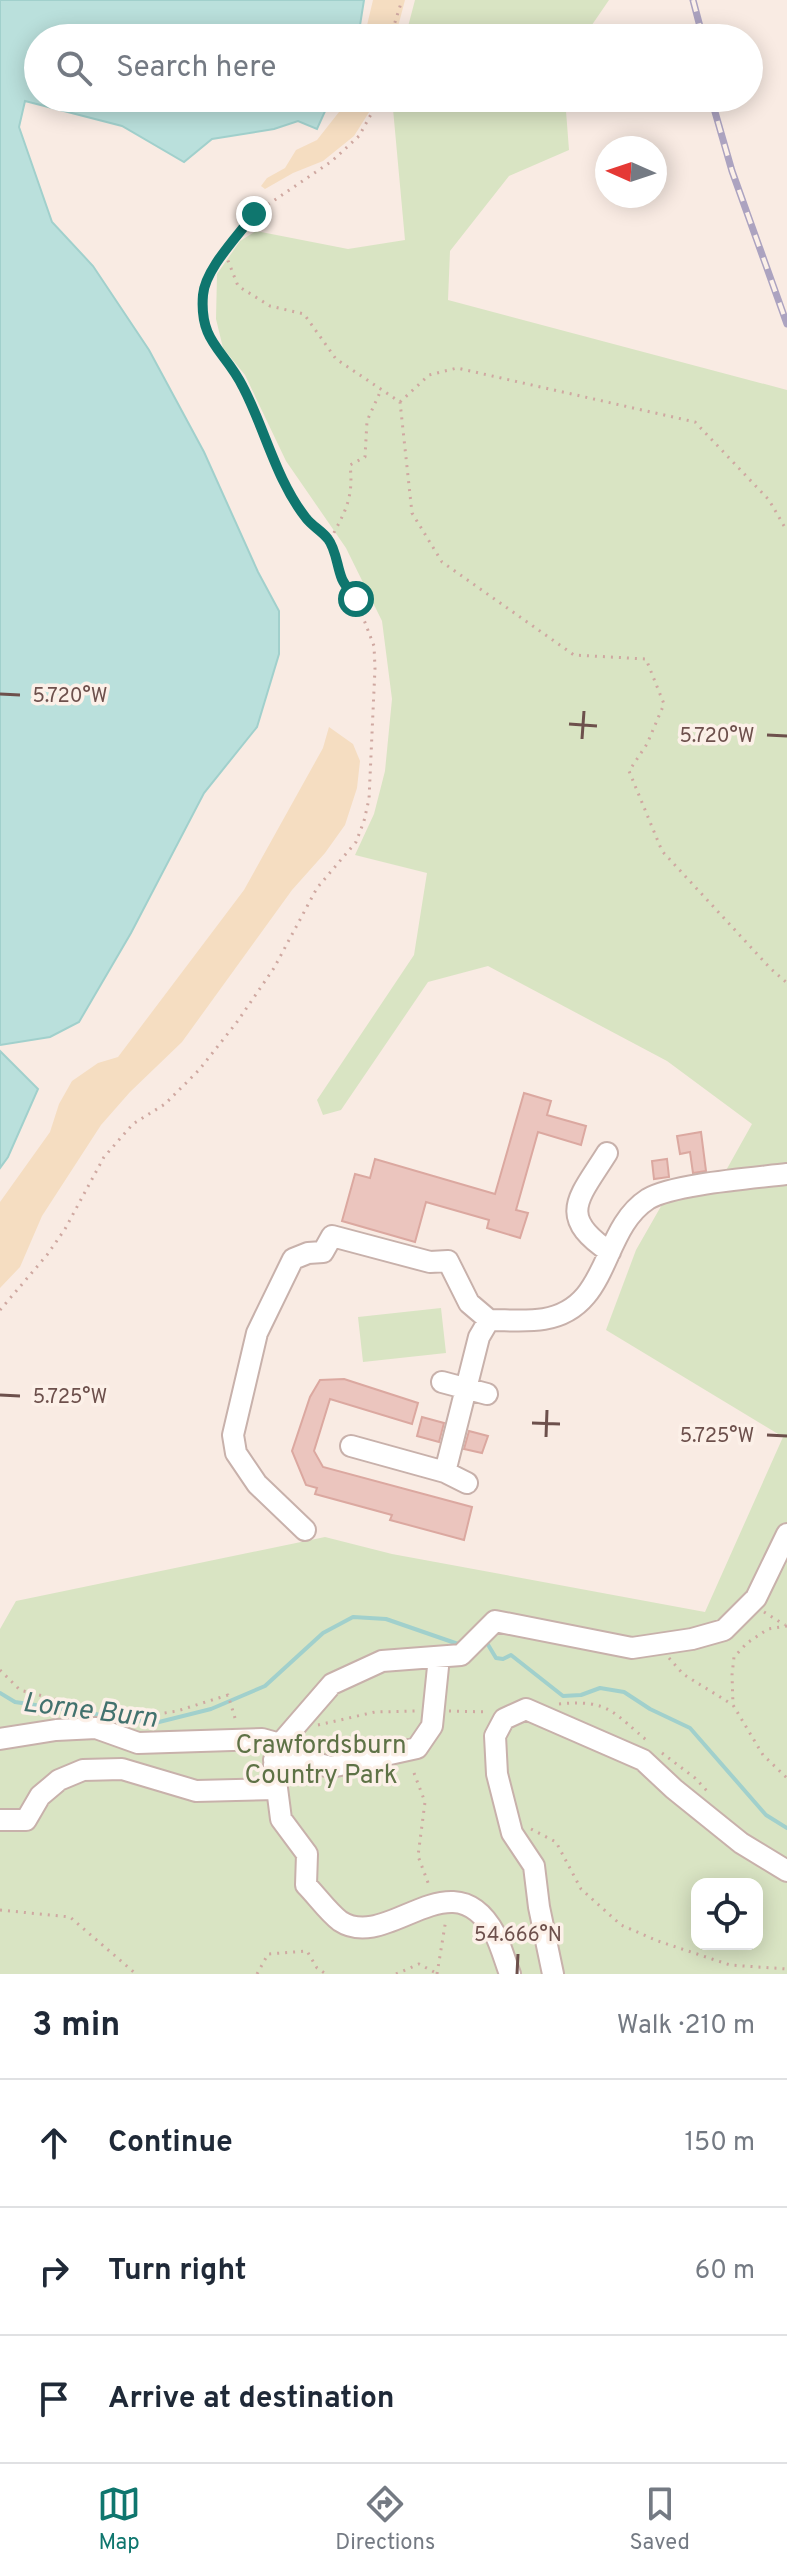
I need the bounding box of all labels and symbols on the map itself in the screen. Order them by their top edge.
north arrow [595,136,667,208]
route end [236,196,272,232]
route start [338,581,374,617]
text: 5.720°W [32,684,108,710]
text: 5.720°W [679,724,755,750]
text: 5.725°W [33,1385,107,1411]
text: 5.725°W [680,1424,754,1450]
water label: Lorne Burn [20,1686,159,1738]
park label: Crawfordsburn Country Park [235,1730,407,1793]
text: 54.666°N [474,1923,562,1949]

